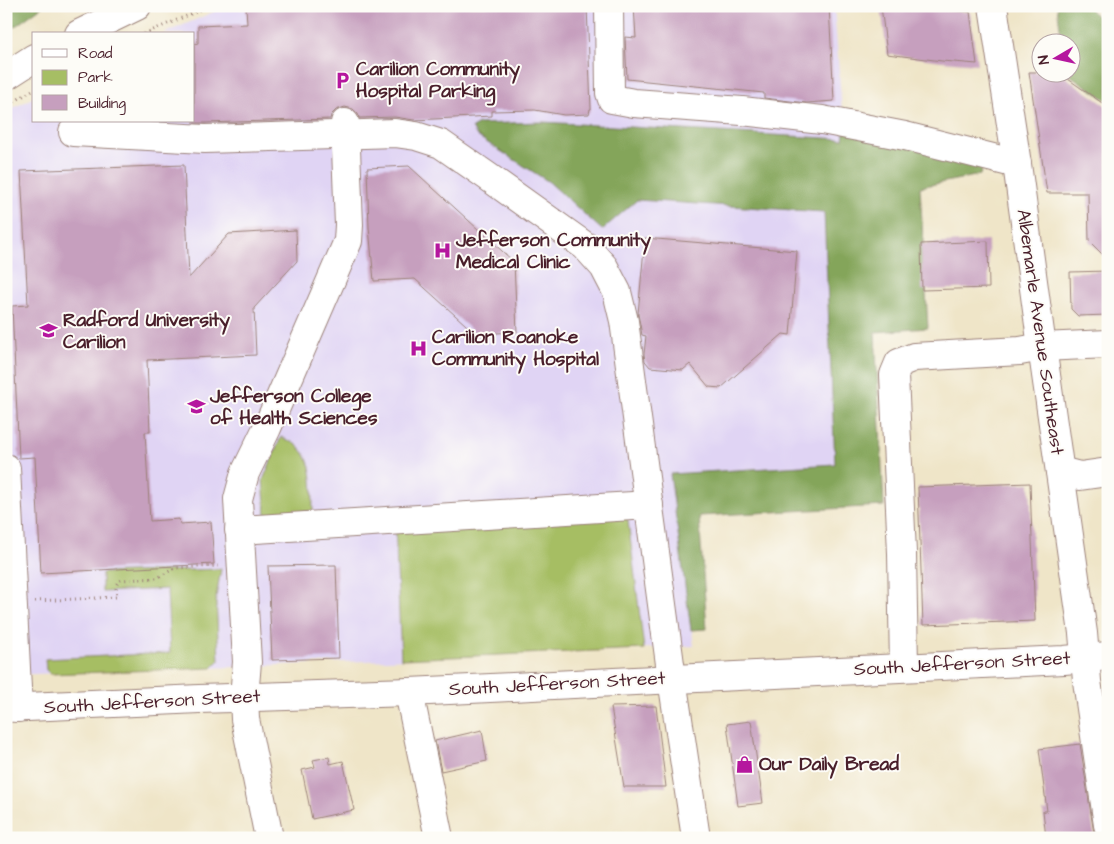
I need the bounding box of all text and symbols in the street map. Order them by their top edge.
legend [32,32,195,122]
north arrow [1032,32,1082,82]
text: Road [78,43,113,64]
text: N [1034,54,1055,66]
place label: Carilion Community Hospital Parking [356,56,521,106]
text: Park [78,67,113,88]
parking icon: Carilion Community Hospital Parking [332,70,352,90]
text: Building [78,93,126,115]
street label: Albemarle Avenue Southeast [1009,207,1071,457]
place label: Jefferson Community Medical Clinic [455,227,651,276]
hospital icon: Jefferson Community Medical Clinic [432,241,452,261]
place label: Radford University Carilion [63,307,231,356]
school or university icon: Radford University Carilion [39,321,59,341]
place label: Carilion Roanoke Community Hospital [432,324,599,374]
hospital icon: Carilion Roanoke Community Hospital [408,338,428,358]
place label: Jefferson College of Health Sciences [209,383,378,432]
school or university icon: Jefferson College of Health Sciences [186,397,206,417]
street label: South Jefferson Street [853,645,1071,683]
street label: South Jefferson Street [448,665,666,703]
street label: South Jefferson Street [43,683,261,721]
place label: Our Daily Bread [759,751,899,779]
shop icon: Our Daily Bread [735,754,755,774]

